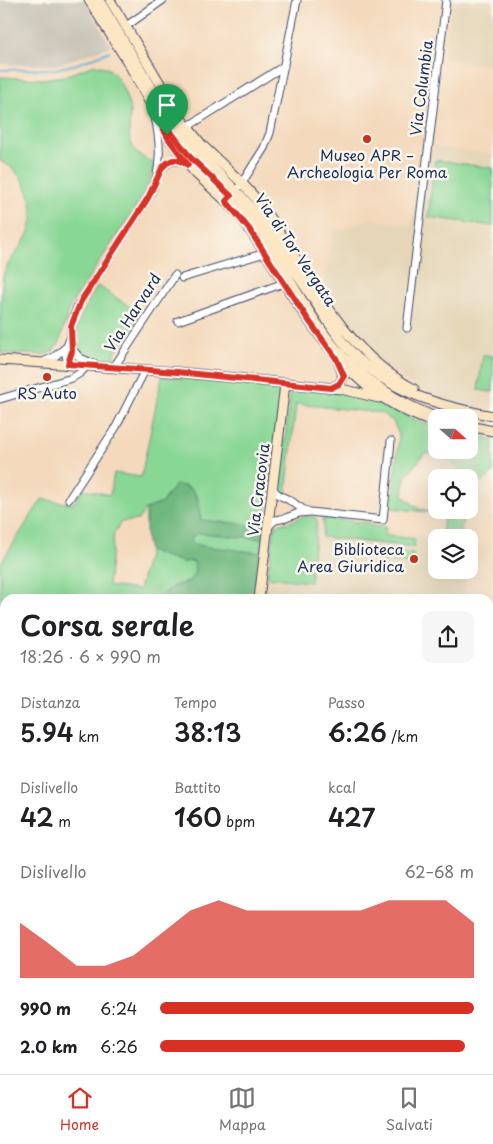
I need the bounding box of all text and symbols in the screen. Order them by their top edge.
street label: Via Columbia [403,38,438,137]
pin [146,84,188,135]
icon: arrive [153,91,181,119]
marker: Museo APR – Archeologia Per Roma [361,133,373,145]
place label: Museo APR – Archeologia Per Roma [287,143,448,183]
street label: Via di Tor Vergata [250,188,343,311]
street label: Via Harvard [98,268,166,356]
marker: RS Auto [41,371,53,383]
place label: RS Auto [17,381,77,404]
north arrow [428,409,478,459]
map controls [428,409,478,579]
street label: Via Cracovia [240,441,275,538]
button: locate [428,469,478,519]
button: layers [428,529,478,579]
place label: Biblioteca Area Giuridica [297,537,405,577]
marker: Biblioteca Area Giuridica [408,553,420,565]
text: Corsa serale [20,603,194,646]
button: share [422,611,474,663]
text: 18:26 · 6 × 990 m [20,644,161,668]
text: Distanza [20,692,80,713]
text: Tempo [174,692,217,713]
text: Passo [328,692,365,713]
text: 5.94 [20,713,74,751]
text: 38:13 [174,713,242,751]
text: 6:26 [328,713,387,751]
text: km [74,726,99,747]
text: /km [387,726,418,747]
text: Dislivello [20,777,78,798]
text: Battito [174,777,221,798]
text: kcal [328,777,356,798]
text: 42 [20,798,54,836]
text: 160 [174,798,222,836]
text: 427 [328,798,375,836]
text: m [54,811,71,832]
text: bpm [222,811,255,832]
text: Dislivello [20,859,86,883]
text: 62–68 m [405,859,474,883]
text: 990 m [20,996,71,1020]
text: 6:24 [100,996,137,1020]
text: 2.0 km [20,1034,77,1058]
text: 6:26 [100,1034,138,1058]
tab: Home [60,1084,99,1135]
tab: Mappa [219,1084,266,1135]
tab: Salvati [386,1084,433,1135]

